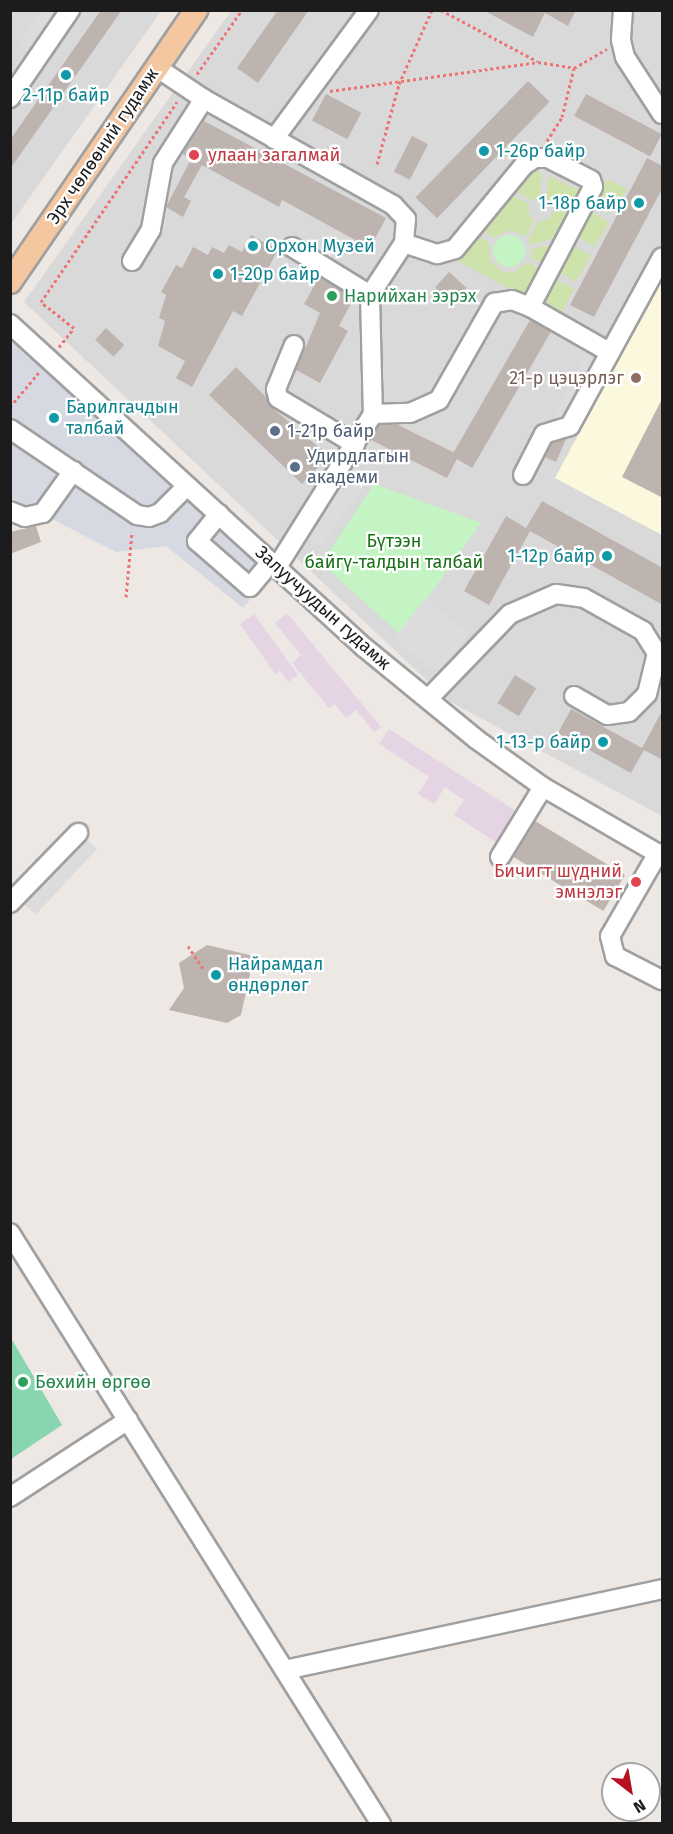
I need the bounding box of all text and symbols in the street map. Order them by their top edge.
street label: Эрх чөлөөний гудамж [43,64,163,228]
marker: 2-11р байр [59,68,73,82]
place label: 2-11р байр [22,84,110,106]
place label: 1-26р байр [496,140,585,162]
place label: улаан загалмай [208,144,340,166]
marker: 1-26р байр [477,144,491,158]
marker: улаан загалмай [185,146,203,164]
place label: 1-18р байр [539,192,627,214]
marker: 1-18р байр [632,196,646,210]
place label: Орхон Myзей [265,235,375,257]
marker: Орхон Myзей [246,239,260,253]
place label: 1-20р байр [230,263,320,285]
marker: 1-20р байр [211,267,225,281]
place label: Нарийхан ээрэх [344,285,477,307]
marker: Нарийхан ээрэх [325,289,339,303]
place label: 21-р цэцэрлэг [509,367,624,389]
marker: 21-р цэцэрлэг [629,371,643,385]
place label: Барилгачдын талбай [66,397,179,440]
marker: Барилгачдын талбай [47,411,61,425]
place label: 1-21р байр [287,420,374,442]
marker: 1-21р байр [268,424,282,438]
place label: Удирдлагын академи [307,446,409,488]
marker: Удирдлагын академи [288,460,302,474]
park label: Бүтээн байгү-талдын талбай [305,531,483,574]
street label: Залуучуудын гудамж [251,542,395,674]
place label: 1-12р байр [508,545,595,567]
marker: 1-12р байр [600,549,614,563]
place label: 1-13-р байр [496,731,591,753]
marker: 1-13-р байр [596,735,610,749]
place label: Бичигт шүдний эмнэлэг [494,861,622,904]
marker: Бичигт шүдний эмнэлэг [627,873,645,891]
place label: Найрамдал өндөрлөг [228,954,323,996]
marker: Найрамдал өндөрлөг [209,968,223,982]
place label: Бөхийн өргөө [35,1371,151,1393]
marker: Бөхийн өргөө [16,1375,30,1389]
north arrow [601,1762,661,1822]
text: N [630,1795,649,1817]

